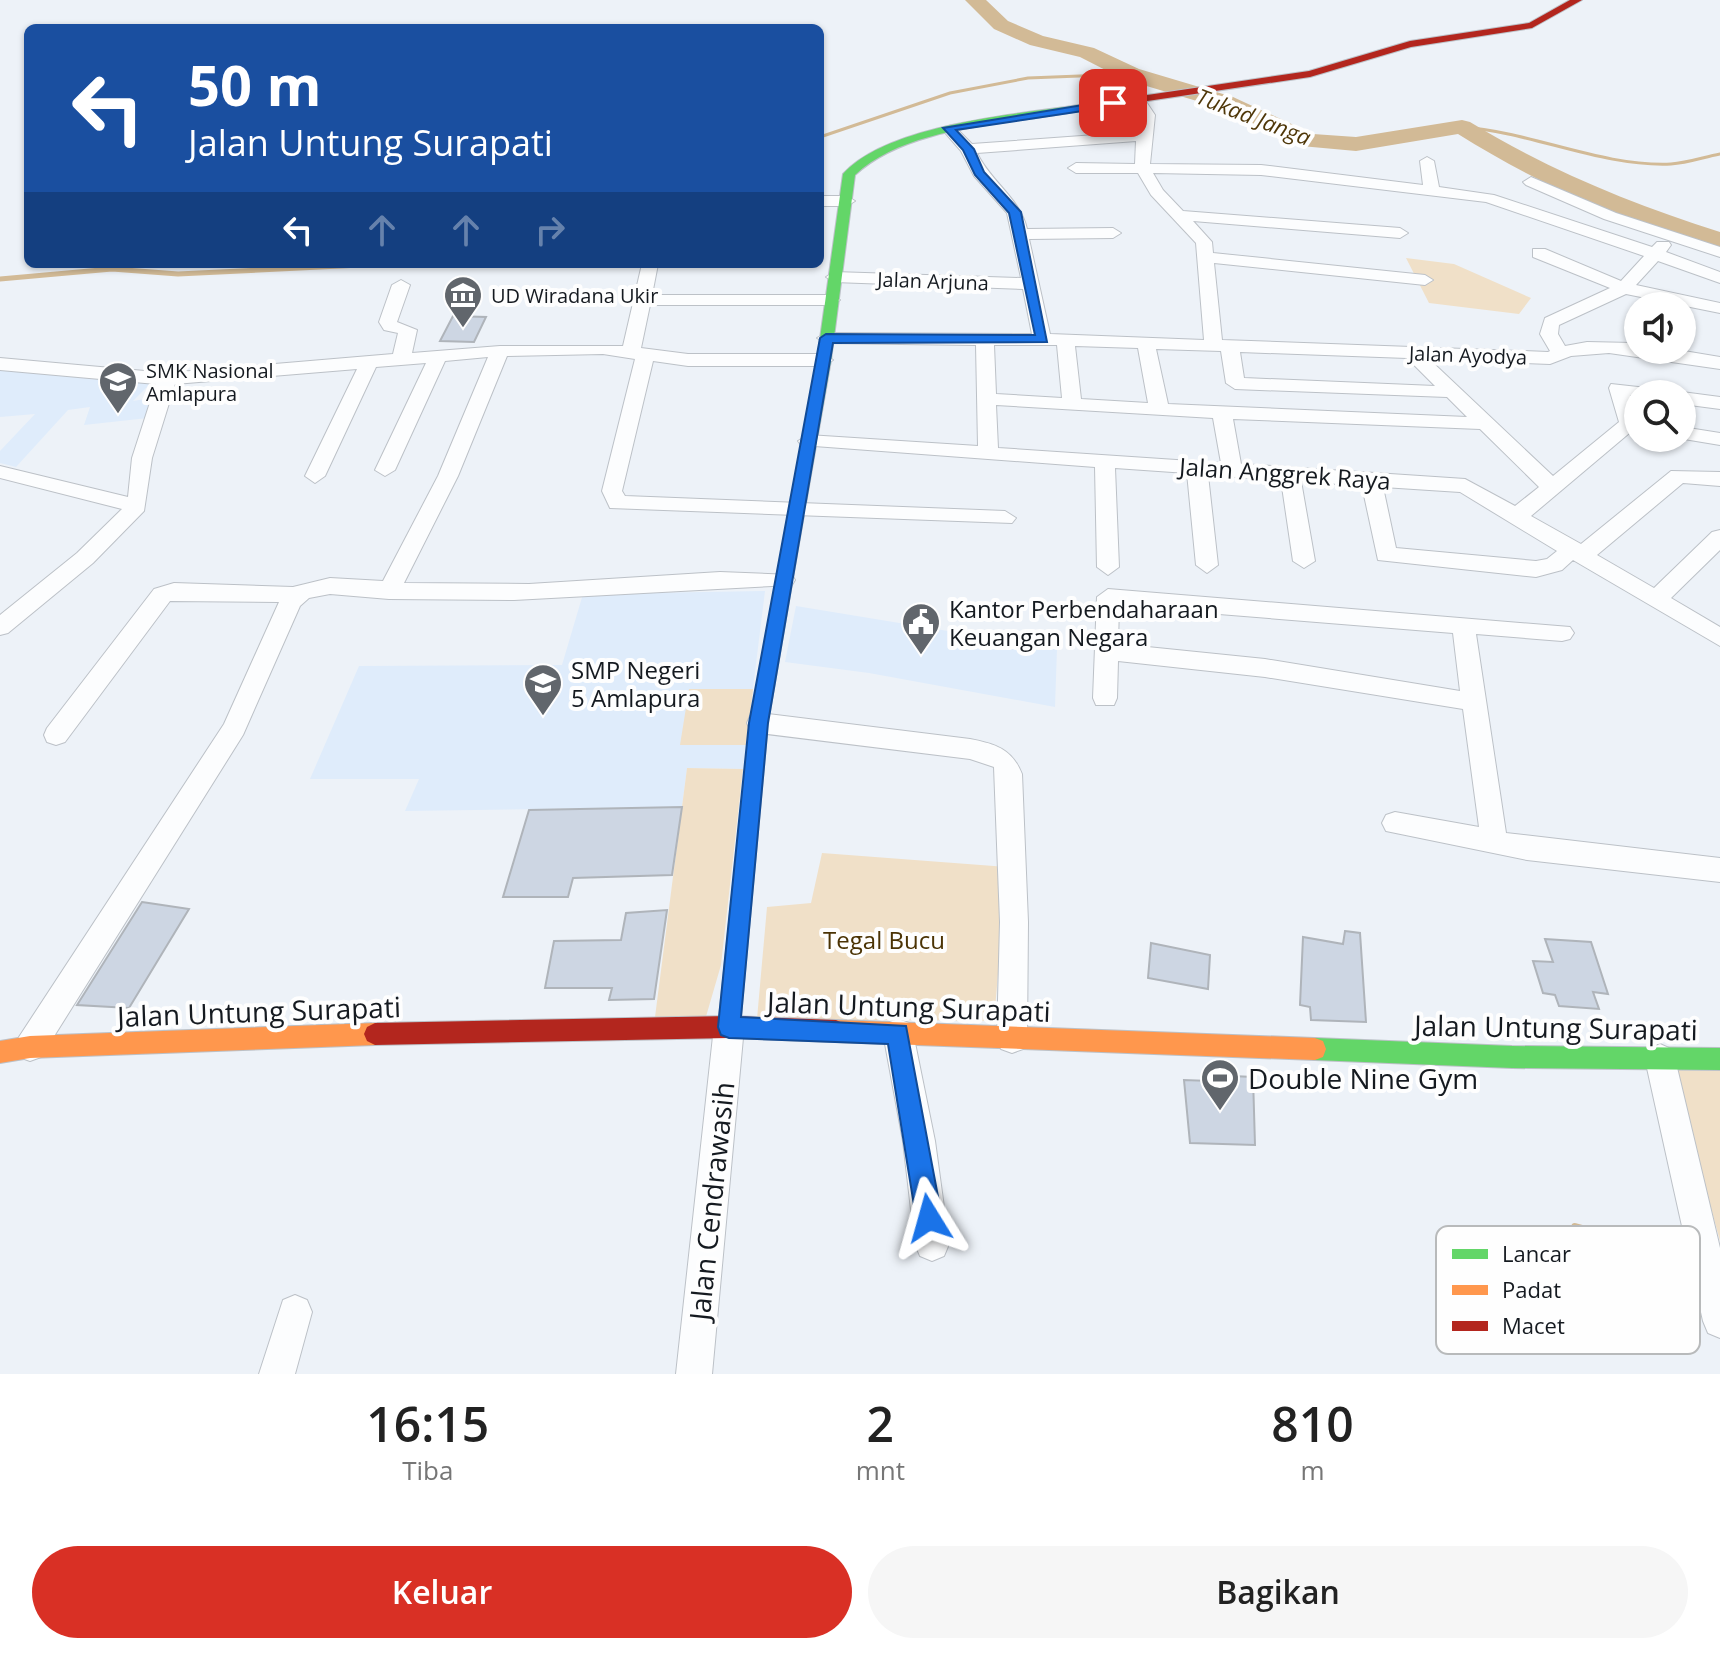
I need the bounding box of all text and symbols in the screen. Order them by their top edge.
text: 50 m [188,46,322,122]
icon: left [56,56,160,160]
pin [1079,69,1147,137]
water label: Tukad Janga [1193,80,1315,152]
icon: arrive [1091,81,1135,125]
text: Jalan Untung Surapati [188,118,553,167]
icon: left [276,208,320,252]
icon: ahead [360,208,404,252]
icon: ahead [444,208,488,252]
icon: right [528,208,572,252]
street label: Jalan Arjuna [875,265,989,296]
museum icon: UD Wiradana Ukir [442,274,484,329]
place label: UD Wiradana Ukir [491,282,658,309]
map controls [1624,292,1696,452]
button: sound [1624,292,1696,364]
street label: Jalan Ayodya [1406,339,1528,371]
place label: SMK Nasional Amlapura [146,357,274,407]
school or university icon: SMK Nasional Amlapura [97,360,139,415]
button: search [1624,380,1696,452]
street label: Jalan Anggrek Raya [1176,449,1392,497]
place label: Kantor Perbendaharaan Keuangan Negara [949,592,1219,653]
public building icon: Kantor Perbendaharaan Keuangan Negara [900,601,942,656]
place label: SMP Negeri 5 Amlapura [571,653,700,714]
school or university icon: SMP Negeri 5 Amlapura [522,662,564,717]
park label: Tegal Bucu [823,923,945,956]
street label: Jalan Untung Surapati [764,982,1051,1030]
street label: Jalan Untung Surapati [114,987,401,1035]
street label: Jalan Untung Surapati [1411,1005,1698,1048]
sports icon: Double Nine Gym [1199,1057,1241,1112]
place label: Double Nine Gym [1248,1059,1478,1097]
street label: Jalan Cendrawasih [679,1080,742,1325]
position arrow [887,1176,971,1260]
legend [1436,1226,1700,1354]
text: Lancar [1502,1238,1571,1268]
text: Padat [1502,1274,1561,1304]
text: Macet [1502,1310,1565,1340]
text: 16:15 [366,1391,489,1456]
text: 2 [867,1391,894,1456]
text: 810 [1271,1391,1354,1456]
text: Tiba [402,1452,453,1488]
text: mnt [856,1452,905,1488]
text: m [1300,1452,1324,1488]
button: Keluar [32,1546,852,1638]
button: Bagikan [868,1546,1688,1638]

